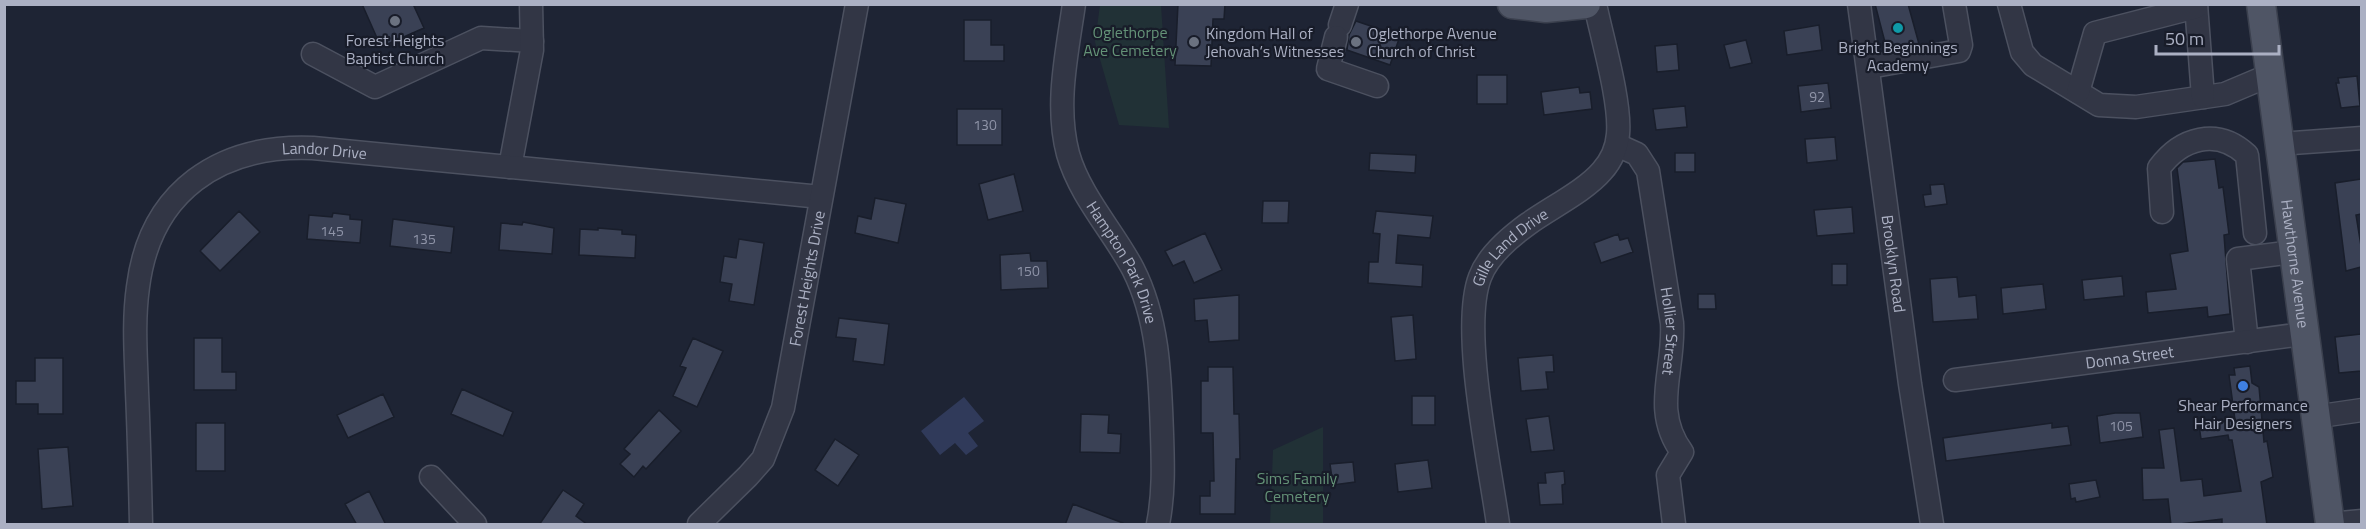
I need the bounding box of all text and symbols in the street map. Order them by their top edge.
marker: Forest Heights Baptist Church [388,14,402,28]
scale bar [2156,18,2279,56]
park label: Oglethorpe Ave Cemetery [1083,20,1177,62]
place label: Kingdom Hall of Jehovah’s Witnesses [1206,21,1344,63]
place label: Oglethorpe Avenue Church of Christ [1368,21,1497,63]
marker: Bright Beginnings Academy [1891,21,1905,35]
text: 50 m [2165,25,2204,52]
place label: Forest Heights Baptist Church [346,28,444,70]
marker: Kingdom Hall of Jehovah’s Witnesses [1187,35,1201,49]
marker: Oglethorpe Avenue Church of Christ [1349,35,1363,49]
place label: Bright Beginnings Academy [1838,35,1958,77]
house number: 92 [1809,86,1825,107]
house number: 130 [973,114,997,135]
street label: Landor Drive [281,136,368,165]
street label: Hampton Park Drive [1081,196,1164,326]
street label: Hawthorne Avenue [2275,198,2316,330]
street label: Gille Land Drive [1466,202,1553,289]
street label: Forest Heights Drive [783,208,831,348]
street label: Brooklyn Road [1875,213,1912,314]
house number: 145 [320,220,344,241]
house number: 135 [412,228,436,249]
house number: 150 [1016,260,1040,281]
street label: Hollier Street [1654,285,1684,377]
street label: Donna Street [2084,339,2175,375]
marker: Shear Performance Hair Designers [2236,379,2250,393]
place label: Shear Performance Hair Designers [2178,393,2308,435]
house number: 105 [2109,415,2133,436]
park label: Sims Family Cemetery [1257,466,1338,508]

